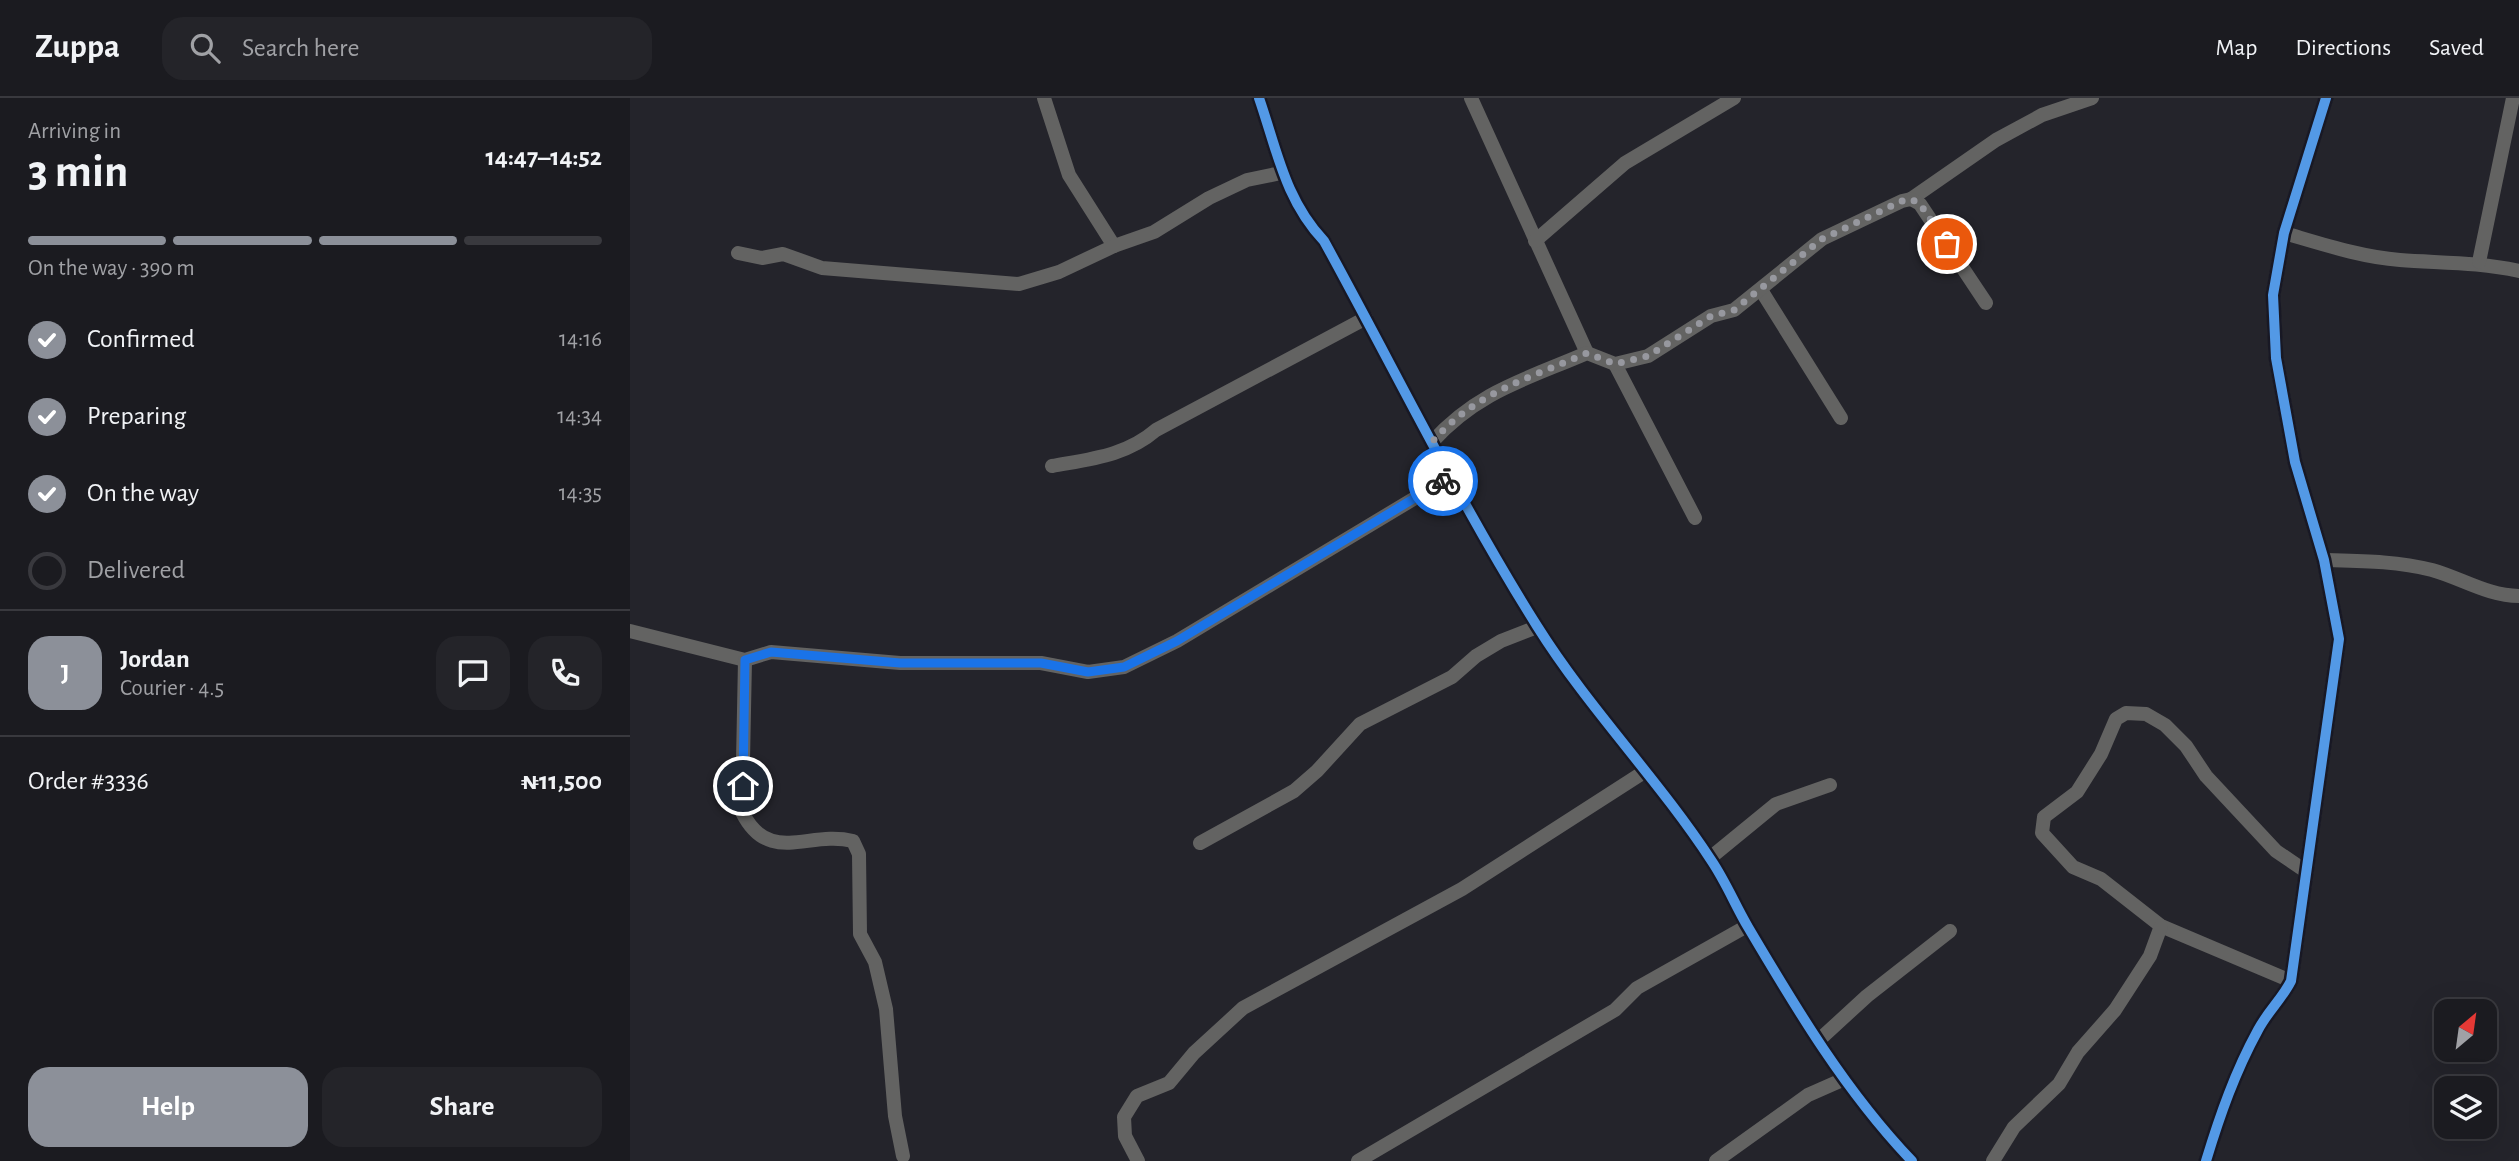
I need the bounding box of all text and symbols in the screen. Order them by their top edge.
search box [162,17,652,80]
icon: search [186,29,224,67]
text: Zuppa [35,31,120,64]
text: Search here [242,35,359,61]
text: Map [2215,36,2257,60]
text: Directions [2295,36,2391,60]
text: Saved [2429,36,2484,60]
text: Arriving in [28,120,121,143]
text: 14:47–14:52 [485,144,602,170]
text: 3 min [28,149,128,195]
pin [1917,214,1977,274]
icon: bag [1928,225,1966,263]
text: On the way · 390 m [28,257,195,280]
icon: check [28,321,66,359]
text: Confirmed [87,326,195,352]
text: 14:16 [559,328,602,351]
icon: check [28,398,66,436]
text: Preparing [87,403,186,429]
text: 14:34 [557,405,602,428]
courier [1408,446,1478,516]
icon: bike [1424,462,1462,500]
icon: check [28,475,66,513]
text: On the way [87,480,199,506]
text: 14:35 [559,482,602,505]
text: Delivered [87,557,185,583]
button: chat [436,636,510,710]
button: phone [528,636,602,710]
text: Jordan [120,646,190,672]
text: J [61,660,69,686]
text: Courier · 4.5 [120,677,224,700]
pin [713,756,773,816]
icon: home [724,767,762,805]
text: Order #3336 [28,768,149,794]
text: ₦11,500 [521,768,602,794]
north arrow [2434,999,2497,1062]
map controls [2434,999,2497,1139]
button: Help [28,1067,308,1147]
button: Share [322,1067,602,1147]
button: layers [2434,1076,2497,1139]

